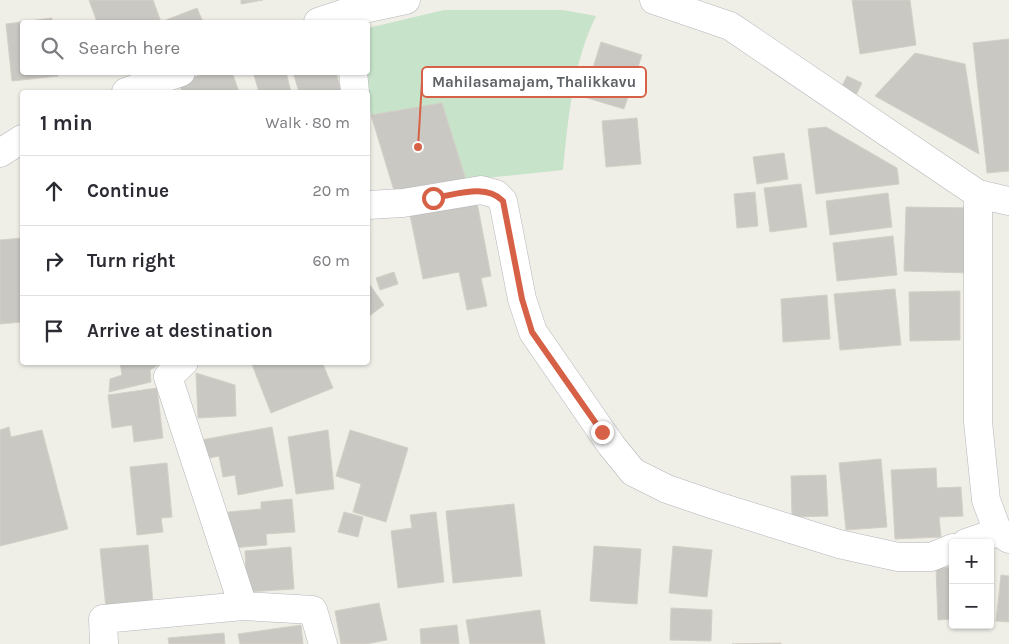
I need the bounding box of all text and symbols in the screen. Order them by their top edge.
search box [20,20,370,75]
icon: search [38,34,66,62]
text: Search here [78,37,180,59]
callout: Mahilasamajam, Thalikkavu [422,67,646,97]
text: Mahilasamajam, Thalikkavu [432,73,636,91]
text: 1 min [40,111,93,135]
text: Walk · 80 m [265,113,350,132]
icon: ahead [40,177,68,205]
text: Continue [87,180,169,202]
text: 20 m [312,181,350,200]
route start [422,187,445,210]
icon: right [40,247,68,275]
text: Turn right [87,250,176,272]
text: 60 m [313,251,350,270]
icon: arrive [40,317,68,345]
text: Arrive at destination [87,320,273,342]
route end [591,421,614,444]
map controls [949,539,994,629]
button: + [949,539,994,584]
button: − [949,584,994,629]

